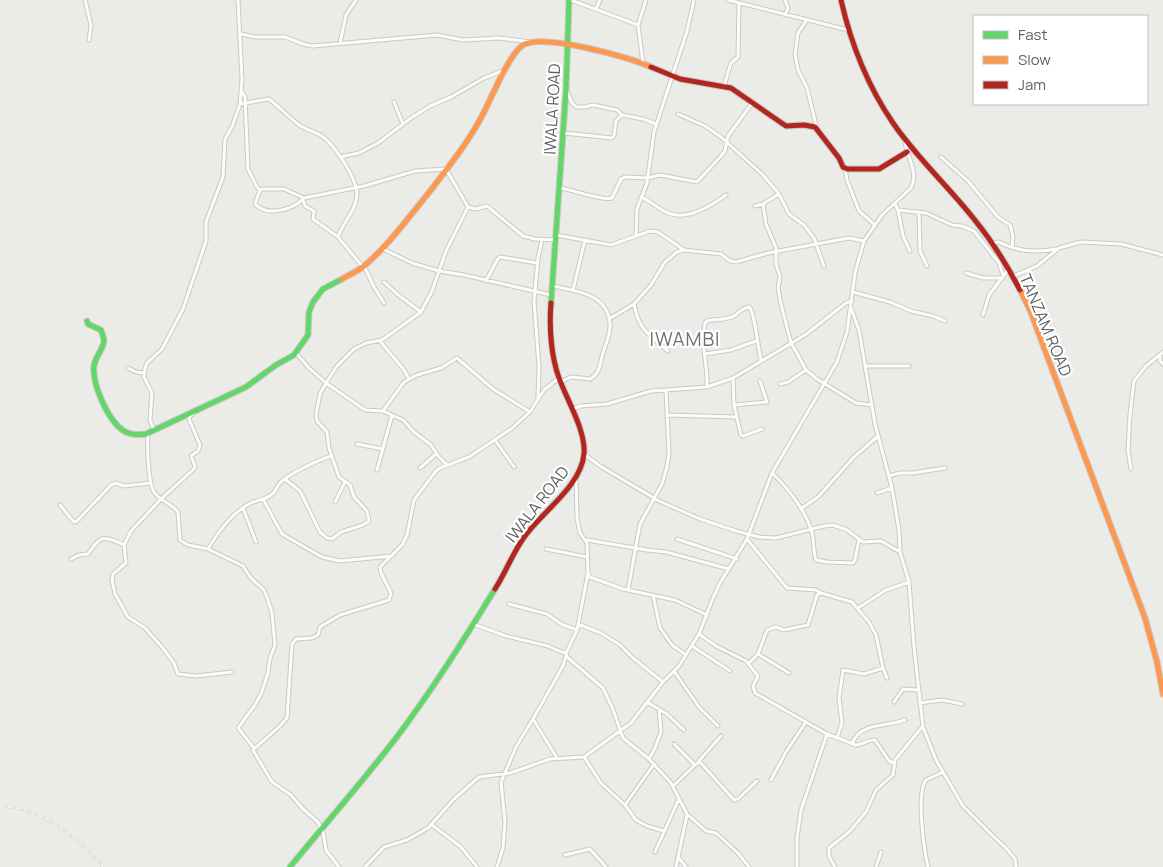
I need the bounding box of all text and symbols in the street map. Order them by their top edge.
legend [973,15,1148,105]
text: Fast [1018,24,1047,45]
text: Slow [1018,49,1051,70]
street label: IWALA ROAD [539,63,565,155]
text: Jam [1018,74,1046,95]
street label: TANZAM ROAD [1015,270,1078,380]
district label: IWAMBI [650,326,720,352]
street label: IWALA ROAD [500,461,574,547]

